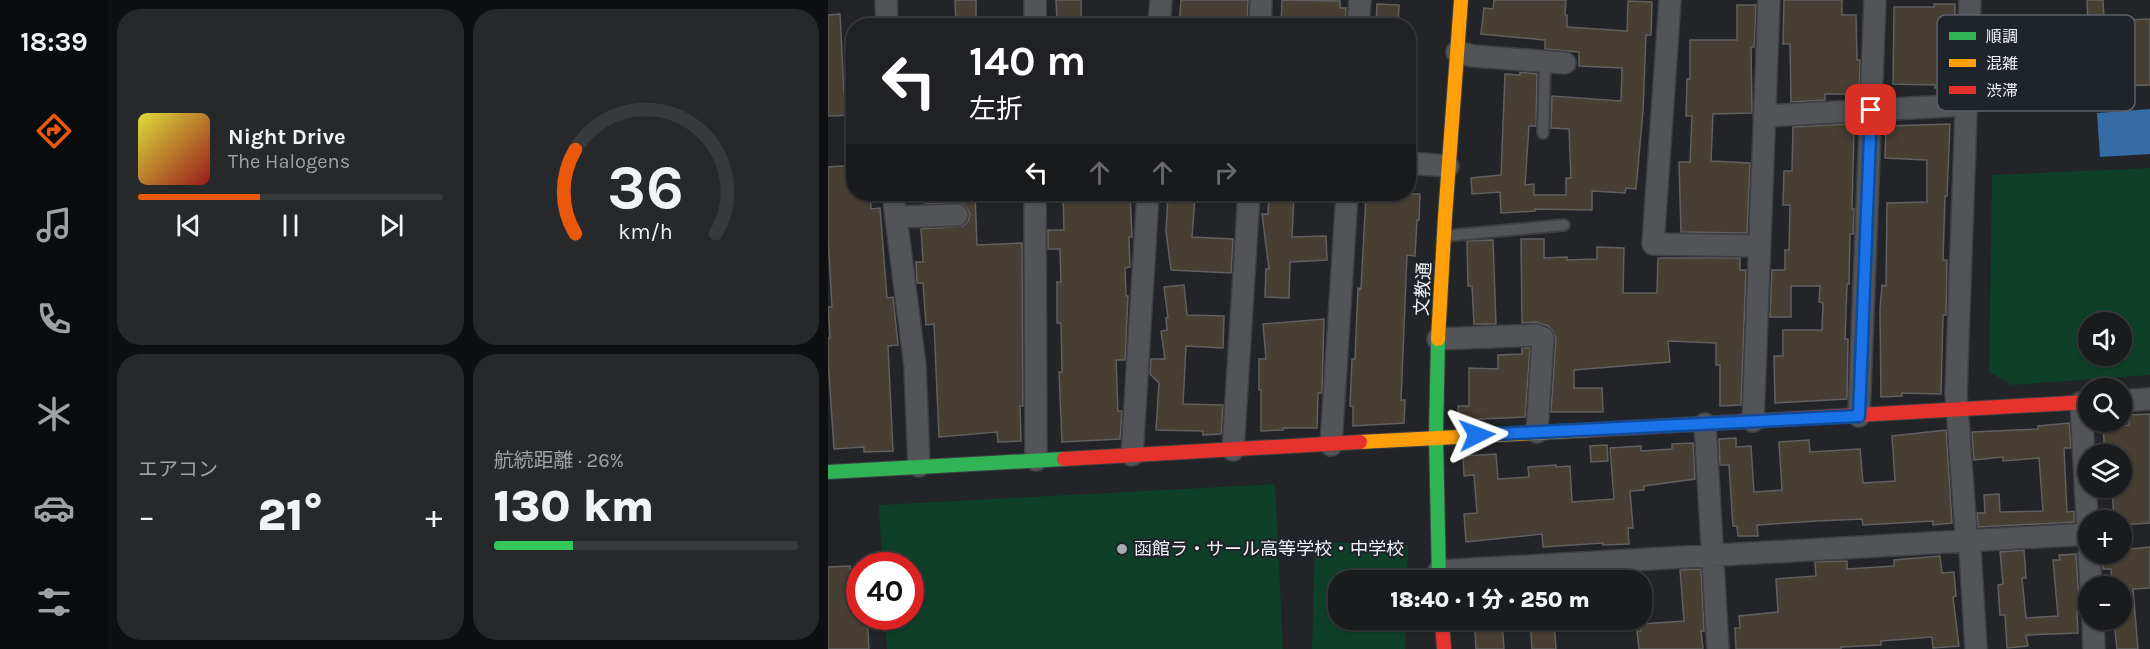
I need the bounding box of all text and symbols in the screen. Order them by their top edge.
legend [1937,15,2135,111]
text: 18:39 [20,26,88,58]
text: 順調 [1986,27,2018,46]
text: 140 m [969,36,1086,86]
icon: left [870,42,948,120]
text: 混雑 [1986,54,2018,73]
text: 渋滞 [1986,81,2018,100]
pin [1845,84,1896,135]
text: 左折 [969,93,1023,125]
icon: arrive [1854,93,1887,126]
icon: directions [33,110,75,152]
text: Night Drive [228,124,346,150]
text: The Halogens [228,150,350,173]
text: 36 [607,151,684,224]
icon: left [1020,156,1053,189]
icon: ahead [1083,156,1116,189]
icon: ahead [1146,156,1179,189]
icon: right [1209,156,1242,189]
icon: music [33,204,75,246]
icon: previous [172,209,205,242]
icon: pause [274,209,307,242]
icon: next [375,209,408,242]
text: km/h [619,220,673,245]
street label: 文教通 [1411,261,1435,317]
icon: phone [33,298,75,340]
map controls [2078,312,2132,630]
button: sound [2078,312,2132,366]
button: search [2078,378,2132,432]
icon: climate [33,393,75,435]
position arrow [1445,403,1509,467]
button: layers [2078,444,2132,498]
text: 航続距離 · 26% [494,449,624,472]
text: エアコン [138,458,218,481]
text: 130 km [494,480,654,532]
icon: car [33,487,75,529]
text: 21° [258,489,323,541]
text: − [138,497,155,535]
text: + [425,497,442,535]
button: + [2078,510,2132,564]
place label: 函館ラ・サール高等学校・中学校 [1134,538,1404,560]
marker: 函館ラ・サール高等学校・中学校 [1115,542,1129,556]
speed limit sign: 40 [846,552,924,630]
button: − [2078,576,2132,630]
icon: filters [33,581,75,623]
text: 18:40 · 1 分 · 250 m [1390,587,1590,613]

